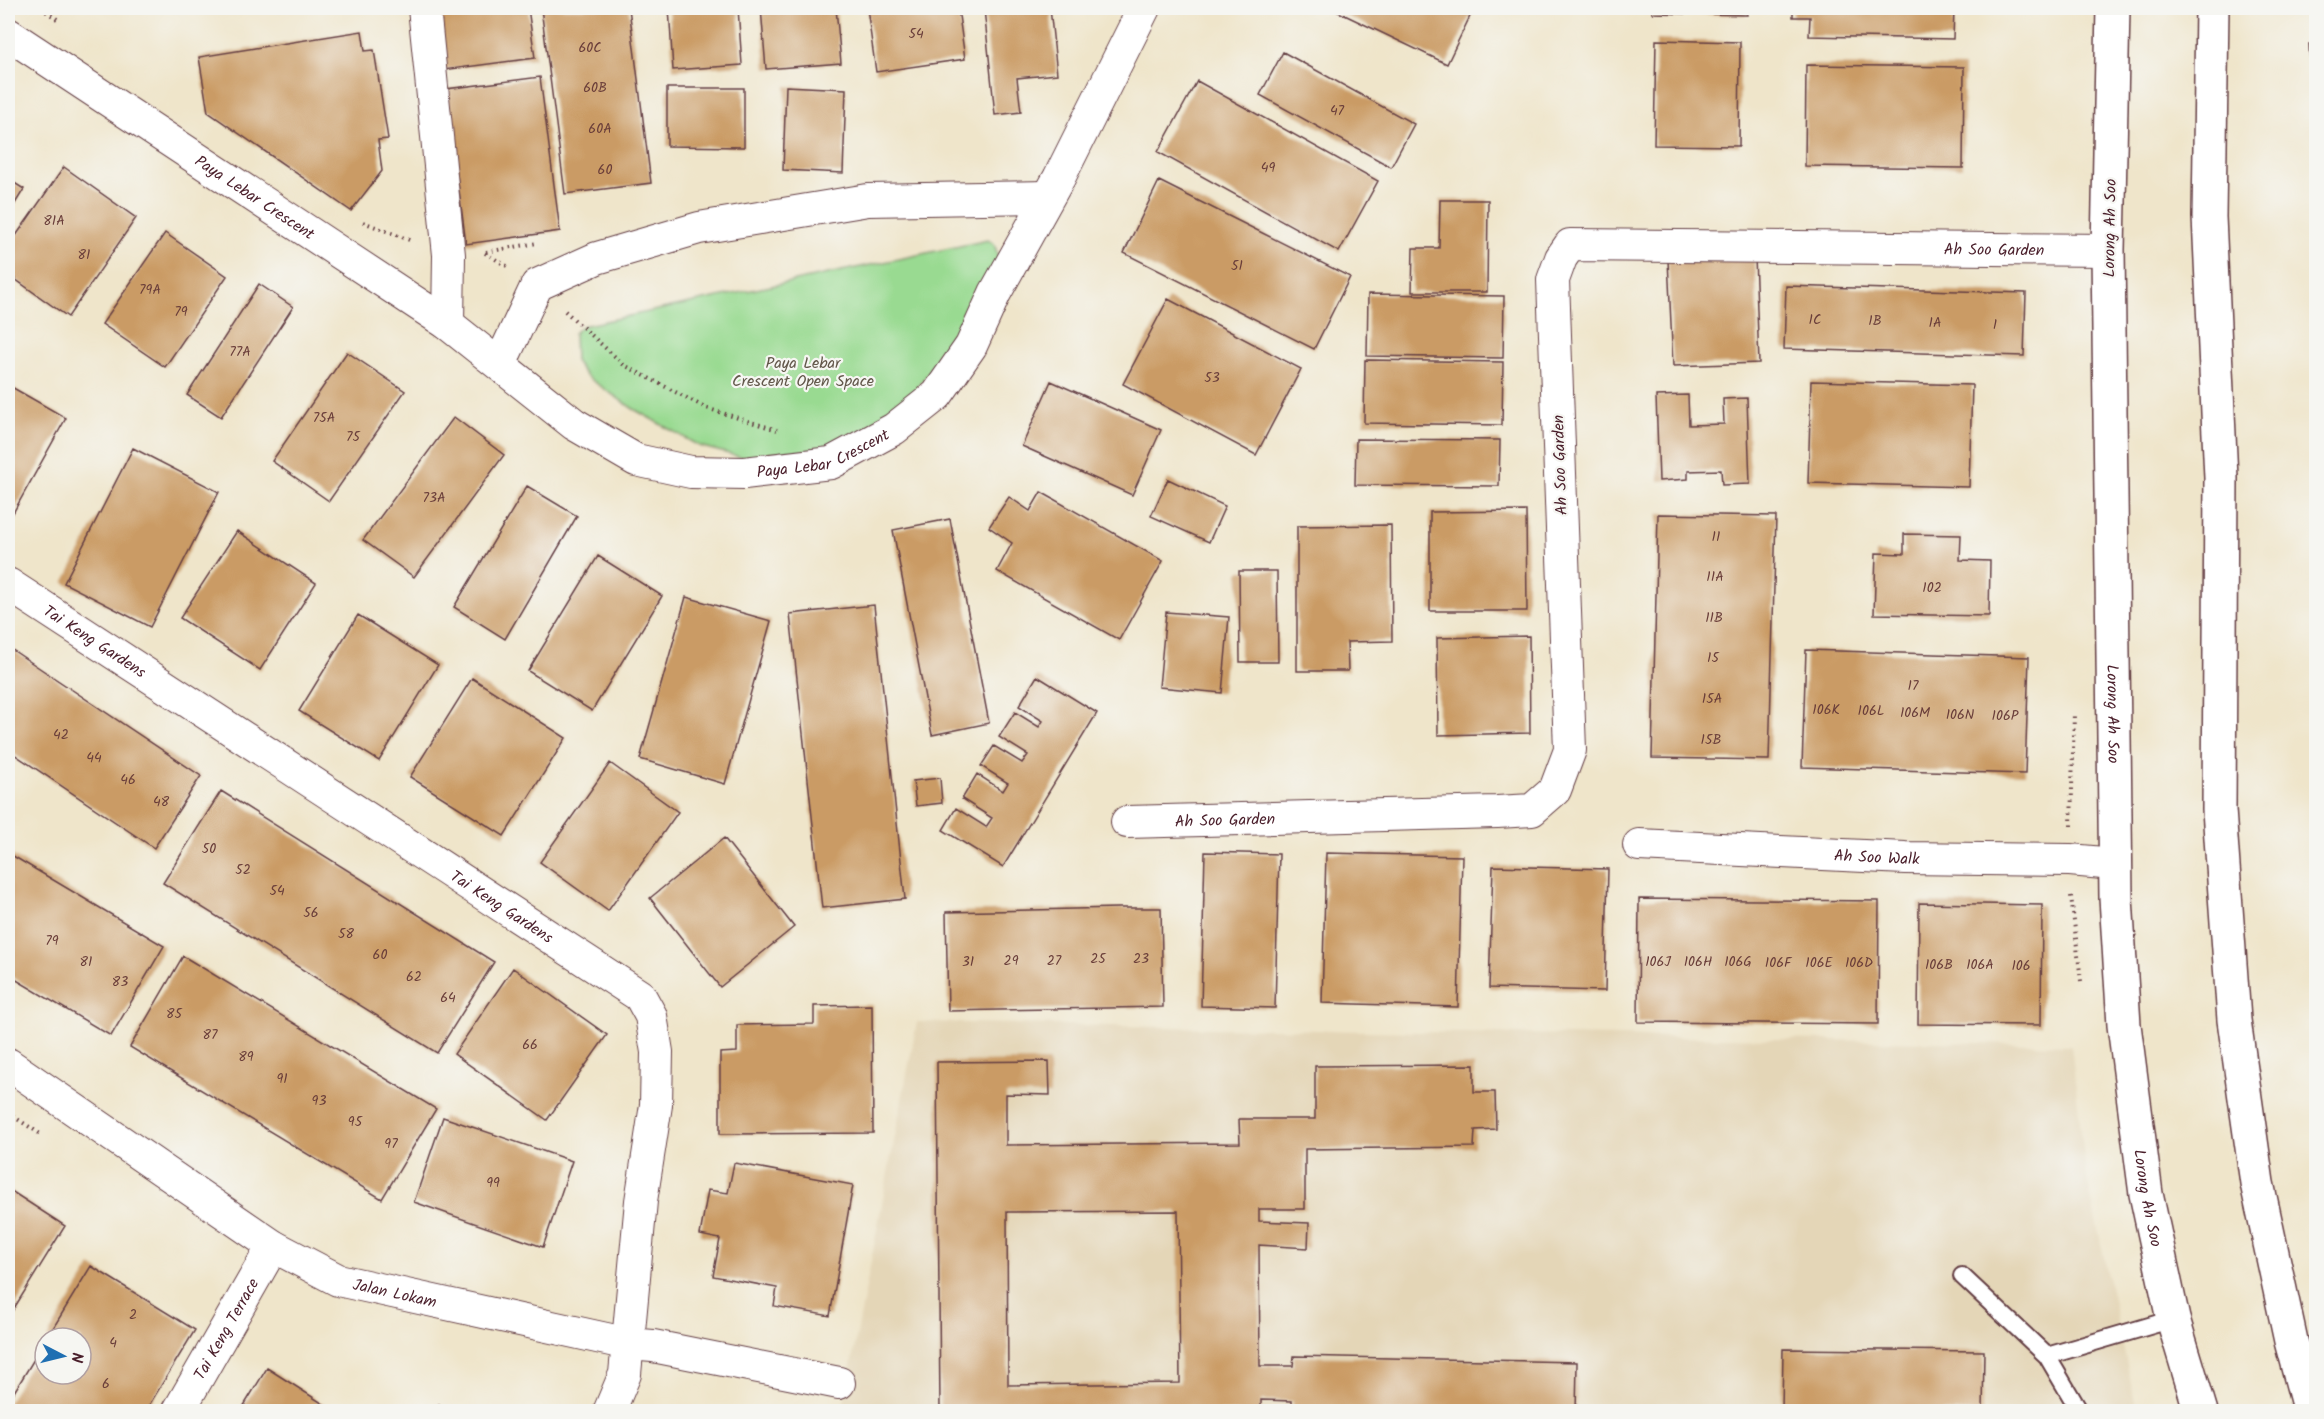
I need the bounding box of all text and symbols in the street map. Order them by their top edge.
house number: 54 [908,23,924,45]
house number: 60C [578,37,602,59]
house number: 60B [583,77,607,99]
house number: 47 [1330,100,1345,122]
house number: 60A [588,118,612,140]
street label: Paya Lebar Crescent [189,149,320,247]
house number: 49 [1261,157,1275,179]
house number: 60 [598,159,612,181]
street label: Lorong Ah Soo [2097,178,2124,278]
house number: 81A [43,210,65,232]
street label: Ah Soo Garden [1944,237,2044,263]
house number: 81 [78,244,90,266]
house number: 51 [1231,255,1243,277]
house number: 79A [139,279,161,301]
house number: 79 [174,301,188,323]
house number: 1C [1809,309,1821,331]
house number: 1B [1868,310,1882,332]
house number: 1A [1929,312,1941,334]
house number: 1 [1993,314,1997,336]
house number: 77A [229,341,251,363]
park label: Paya Lebar Crescent Open Space [732,351,874,394]
house number: 53 [1204,367,1220,389]
house number: 75A [313,407,335,429]
street label: Ah Soo Garden [1546,414,1575,516]
street label: Paya Lebar Crescent [755,422,895,485]
house number: 75 [346,426,361,448]
house number: 73A [423,487,445,509]
house number: 11 [1712,526,1720,548]
house number: 11A [1706,566,1724,588]
house number: 102 [1922,577,1942,599]
street label: Tai Keng Gardens [38,599,151,685]
house number: 11B [1705,607,1723,629]
house number: 15 [1707,647,1720,669]
street label: Lorong Ah Soo [2099,664,2125,764]
house number: 17 [1908,675,1919,697]
house number: 15A [1702,688,1722,710]
house number: 106K [1812,699,1840,721]
house number: 106L [1858,700,1884,722]
house number: 106M [1900,702,1930,724]
house number: 106N [1946,704,1975,726]
house number: 106P [1992,705,2019,727]
house number: 42 [53,724,69,746]
house number: 15B [1701,729,1721,751]
house number: 44 [86,747,102,769]
house number: 46 [120,769,136,791]
house number: 48 [153,791,170,813]
street label: Ah Soo Garden [1174,807,1276,835]
house number: 50 [202,838,216,860]
street label: Ah Soo Walk [1833,844,1920,872]
house number: 52 [235,859,251,881]
street label: Tai Keng Gardens [445,865,558,950]
house number: 54 [269,880,285,902]
house number: 56 [303,902,319,924]
house number: 58 [338,923,355,945]
house number: 79 [45,930,59,952]
house number: 60 [373,944,387,966]
house number: 25 [1090,948,1107,970]
house number: 23 [1133,948,1149,970]
house number: 29 [1004,950,1019,972]
house number: 27 [1047,950,1062,972]
house number: 81 [80,951,92,973]
house number: 31 [962,951,974,973]
house number: 106J [1645,951,1671,973]
house number: 106H [1684,951,1712,973]
house number: 106G [1724,951,1752,973]
house number: 106F [1765,952,1793,974]
house number: 106E [1805,952,1833,974]
house number: 106D [1845,952,1873,974]
house number: 106B [1925,954,1953,976]
house number: 106A [1966,954,1994,976]
house number: 106 [2011,955,2031,977]
house number: 62 [406,966,422,988]
house number: 83 [112,971,128,993]
house number: 64 [440,987,456,1009]
house number: 85 [166,1003,183,1025]
house number: 87 [203,1024,218,1046]
house number: 66 [522,1034,538,1056]
house number: 89 [238,1046,254,1068]
house number: 91 [276,1068,288,1090]
house number: 93 [312,1090,326,1112]
house number: 95 [348,1111,364,1133]
house number: 97 [384,1133,398,1155]
street label: Lorong Ah Soo [2126,1148,2168,1249]
house number: 99 [486,1172,500,1194]
street label: Jalan Lokam [350,1273,439,1315]
street label: Tai Keng Terrace [188,1274,266,1385]
house number: 2 [129,1304,137,1326]
north arrow [33,1326,93,1386]
house number: 4 [109,1332,117,1354]
text: N [63,1351,89,1364]
house number: 6 [102,1373,110,1395]

